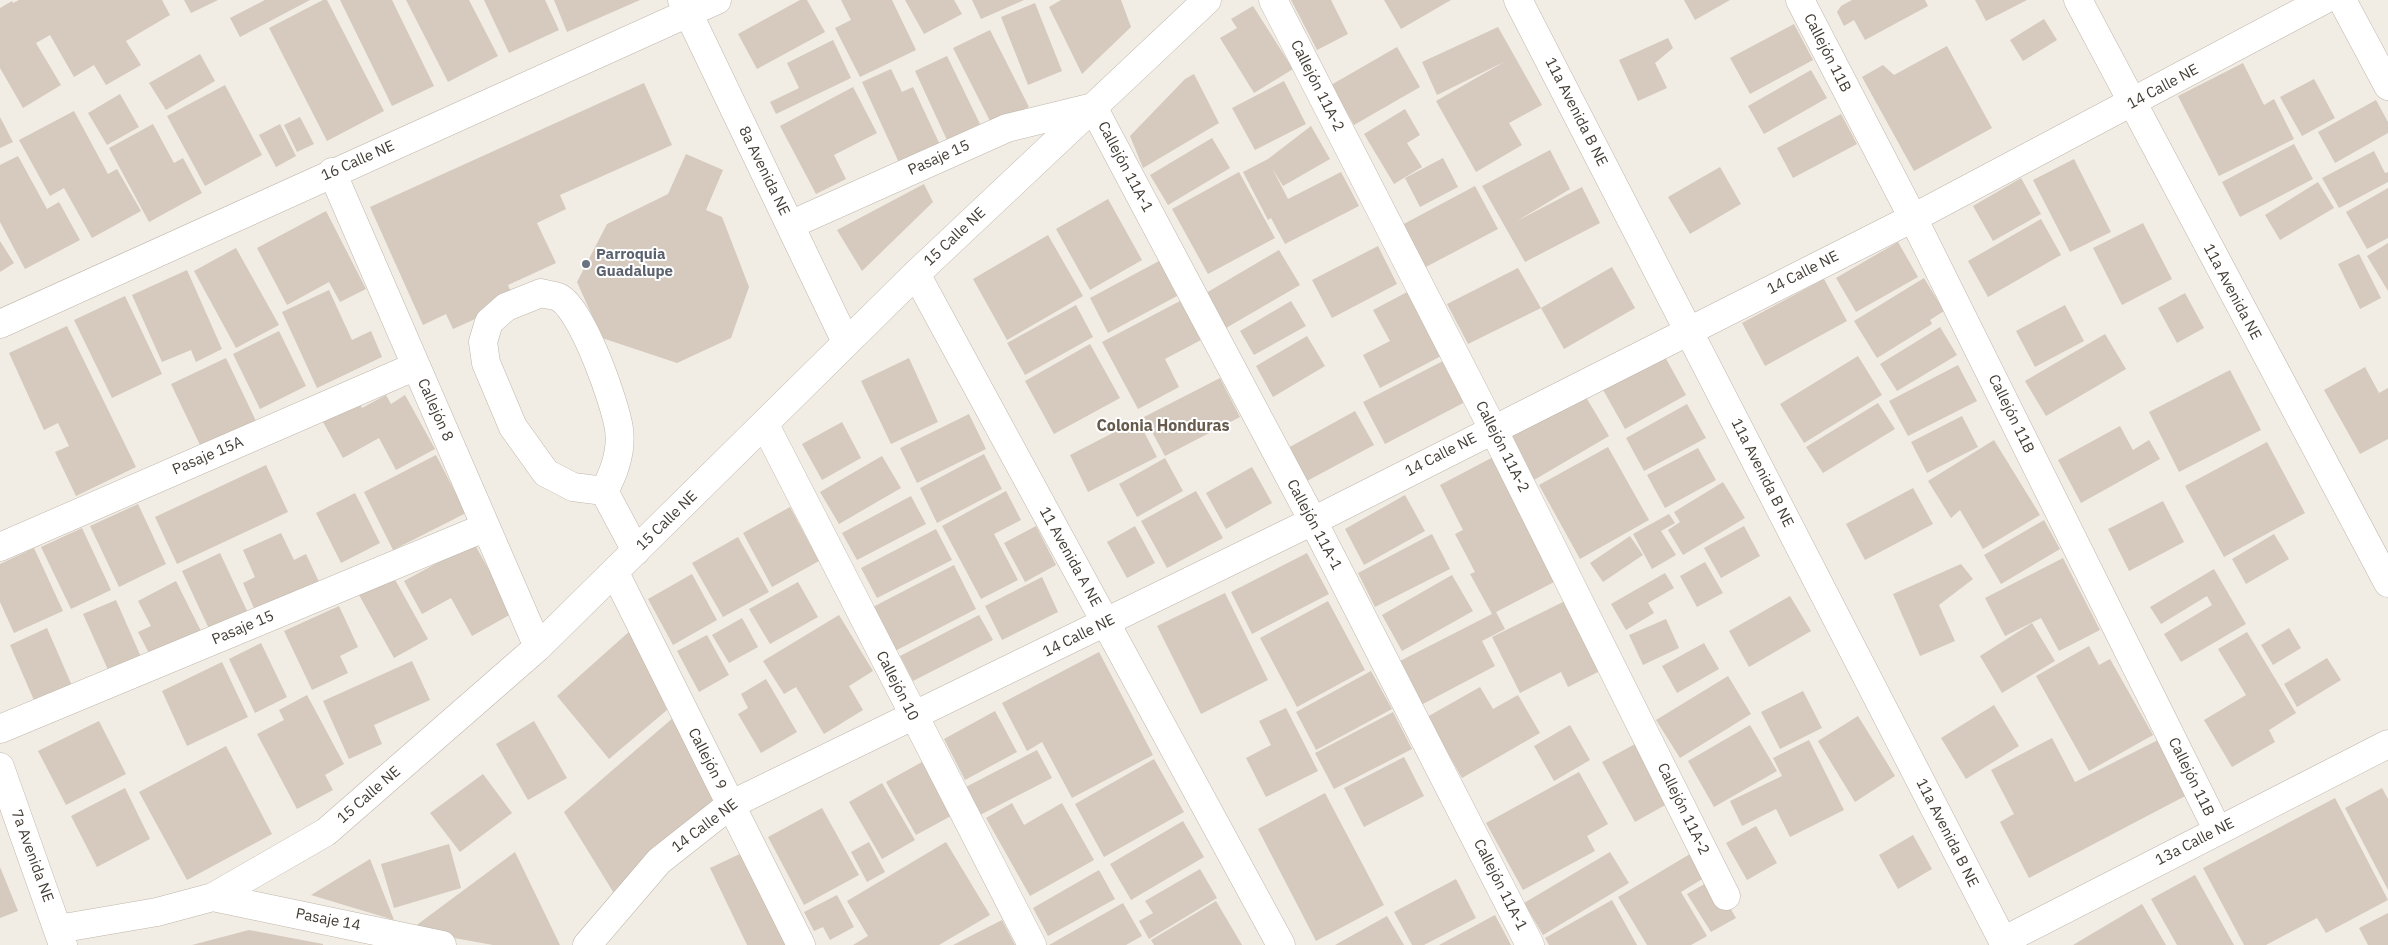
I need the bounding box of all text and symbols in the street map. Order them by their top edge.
street label: Callejón 11B [1800,11,1854,95]
street label: Callejón 11A-2 [1286,37,1348,135]
street label: 11a Avenida B NE [1541,55,1611,169]
street label: 14 Calle NE [2124,61,2202,113]
street label: Callejón 11A-1 [1094,119,1156,215]
street label: 8a Avenida NE [735,123,793,219]
street label: Pasaje 15 [905,136,973,180]
street label: 16 Calle NE [319,137,397,185]
street label: 15 Calle NE [920,204,990,270]
street label: 11a Avenida NE [2199,241,2265,343]
place label: Parroquia Guadalupe [596,246,673,281]
street label: 14 Calle NE [1764,247,1842,299]
marker: Parroquia Guadalupe [580,258,592,270]
street label: Callejón 11B [1984,372,2038,456]
street label: Callejón 8 [413,376,457,444]
street label: Callejón 11A-2 [1471,398,1533,496]
district label: Colonia Honduras [1096,416,1230,436]
street label: 11a Avenida B NE [1727,416,1797,530]
street label: 14 Calle NE [1402,429,1480,481]
street label: Pasaje 15A [170,433,246,479]
street label: Callejón 11A-1 [1283,477,1345,573]
street label: 15 Calle NE [633,487,701,555]
street label: 11 Avenida A NE [1035,504,1105,610]
street label: Pasaje 15 [209,607,277,649]
street label: 14 Calle NE [1040,611,1118,661]
street label: Callejón 10 [872,648,922,724]
street label: Callejón 9 [684,725,730,793]
street label: Callejón 11B [2164,735,2218,819]
street label: Callejón 11A-2 [1653,760,1713,858]
street label: 15 Calle NE [334,763,404,827]
street label: 11a Avenida B NE [1912,776,1982,890]
street label: 14 Calle NE [668,795,742,857]
street label: 7a Avenida NE [7,807,57,905]
street label: 13a Calle NE [2153,814,2237,870]
street label: Callejón 11A-1 [1469,836,1531,934]
street label: Pasaje 14 [294,905,362,935]

